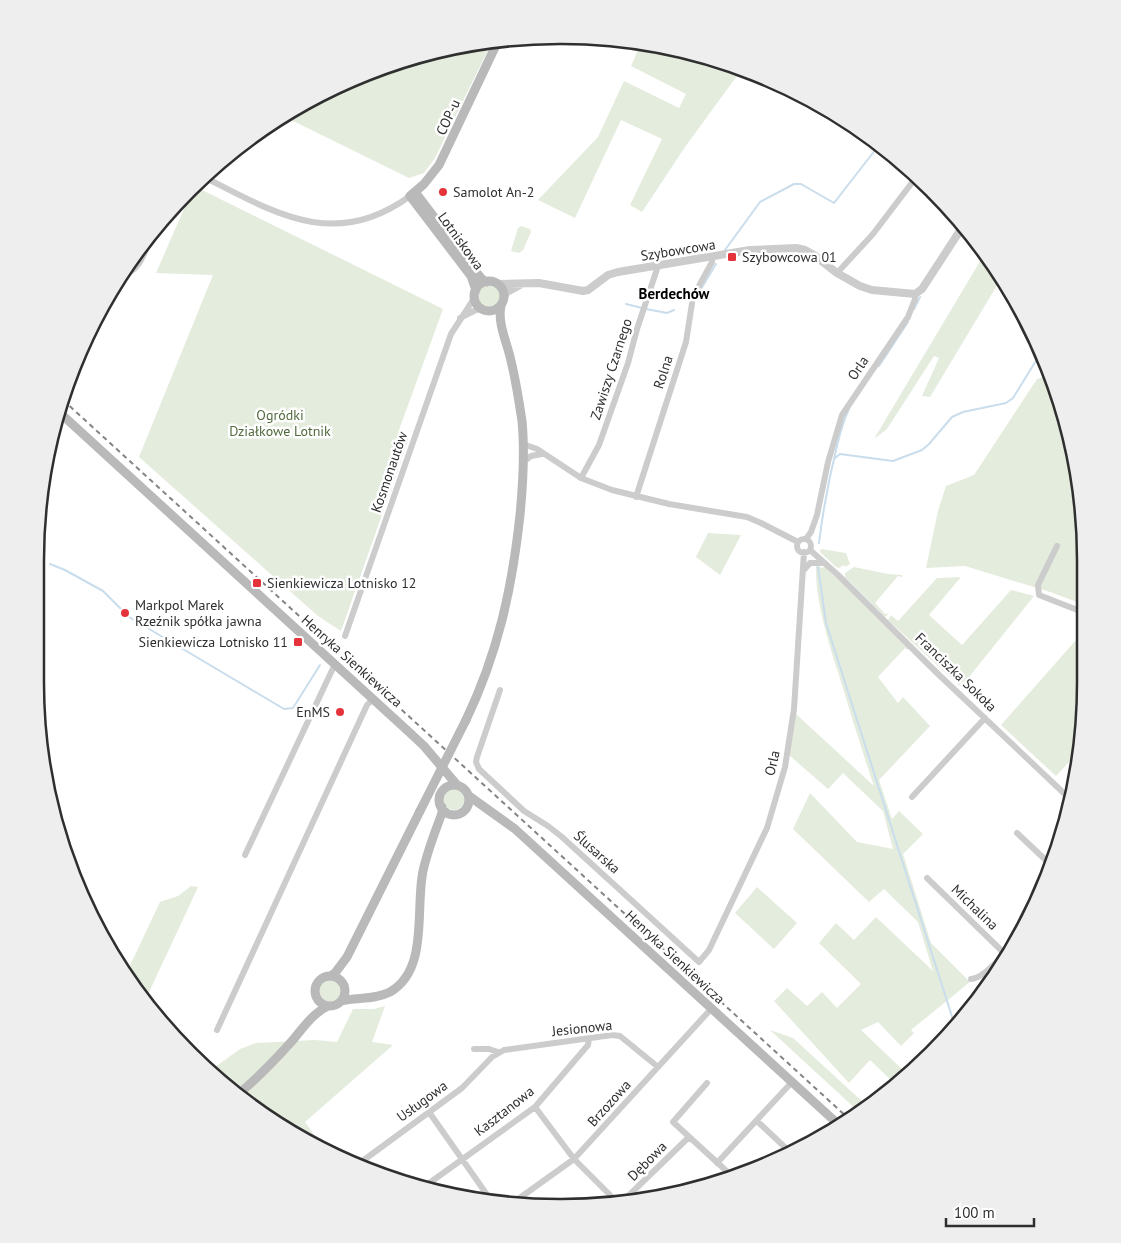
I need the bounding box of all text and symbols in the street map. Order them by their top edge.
street label: COP-u [432,96,464,138]
place label: Samolot An-2 [453,183,534,201]
marker: Samolot An-2 [437,186,449,198]
street label: Lotniskowa [434,209,488,273]
street label: Szybowcowa [639,235,717,265]
place label: Szybowcowa 01 [742,248,837,266]
marker: Szybowcowa 01 [726,251,738,263]
district label: Berdechów [639,284,710,303]
street label: Zawiszy Czarnego [586,316,636,422]
street label: Orla [843,352,873,384]
street label: Rolna [649,353,677,391]
park label: Ogródki Działkowe Lotnik [229,406,331,440]
street label: Kosmonautów [367,428,411,515]
place label: Sienkiewicza Lotnisko 12 [267,574,416,592]
marker: Sienkiewicza Lotnisko 12 [251,577,263,589]
place label: Markpol Marek Rzeźnik spółka jawna [135,596,262,630]
marker: Markpol Marek Rzeźnik spółka jawna [119,607,131,619]
street label: Henryka Sienkiewicza [298,611,406,711]
street label: Franciszka Sokoła [912,629,1000,715]
place label: Sienkiewicza Lotnisko 11 [139,633,288,651]
marker: Sienkiewicza Lotnisko 11 [292,636,304,648]
place label: EnMS [296,703,330,721]
marker: EnMS [334,706,346,718]
street label: Orla [760,749,784,777]
street label: Ślusarska [570,827,624,878]
street label: Michalina [948,880,1002,934]
street label: Henryka Sienkiewicza [621,906,729,1008]
street label: Jesionowa [550,1016,613,1040]
street label: Usługowa [393,1076,451,1126]
street label: Brzozowa [583,1076,635,1130]
street label: Kasztanowa [470,1082,538,1140]
street label: Dębowa [624,1137,671,1184]
scale bar [946,1196,1034,1228]
text: 100 m [954,1203,995,1222]

